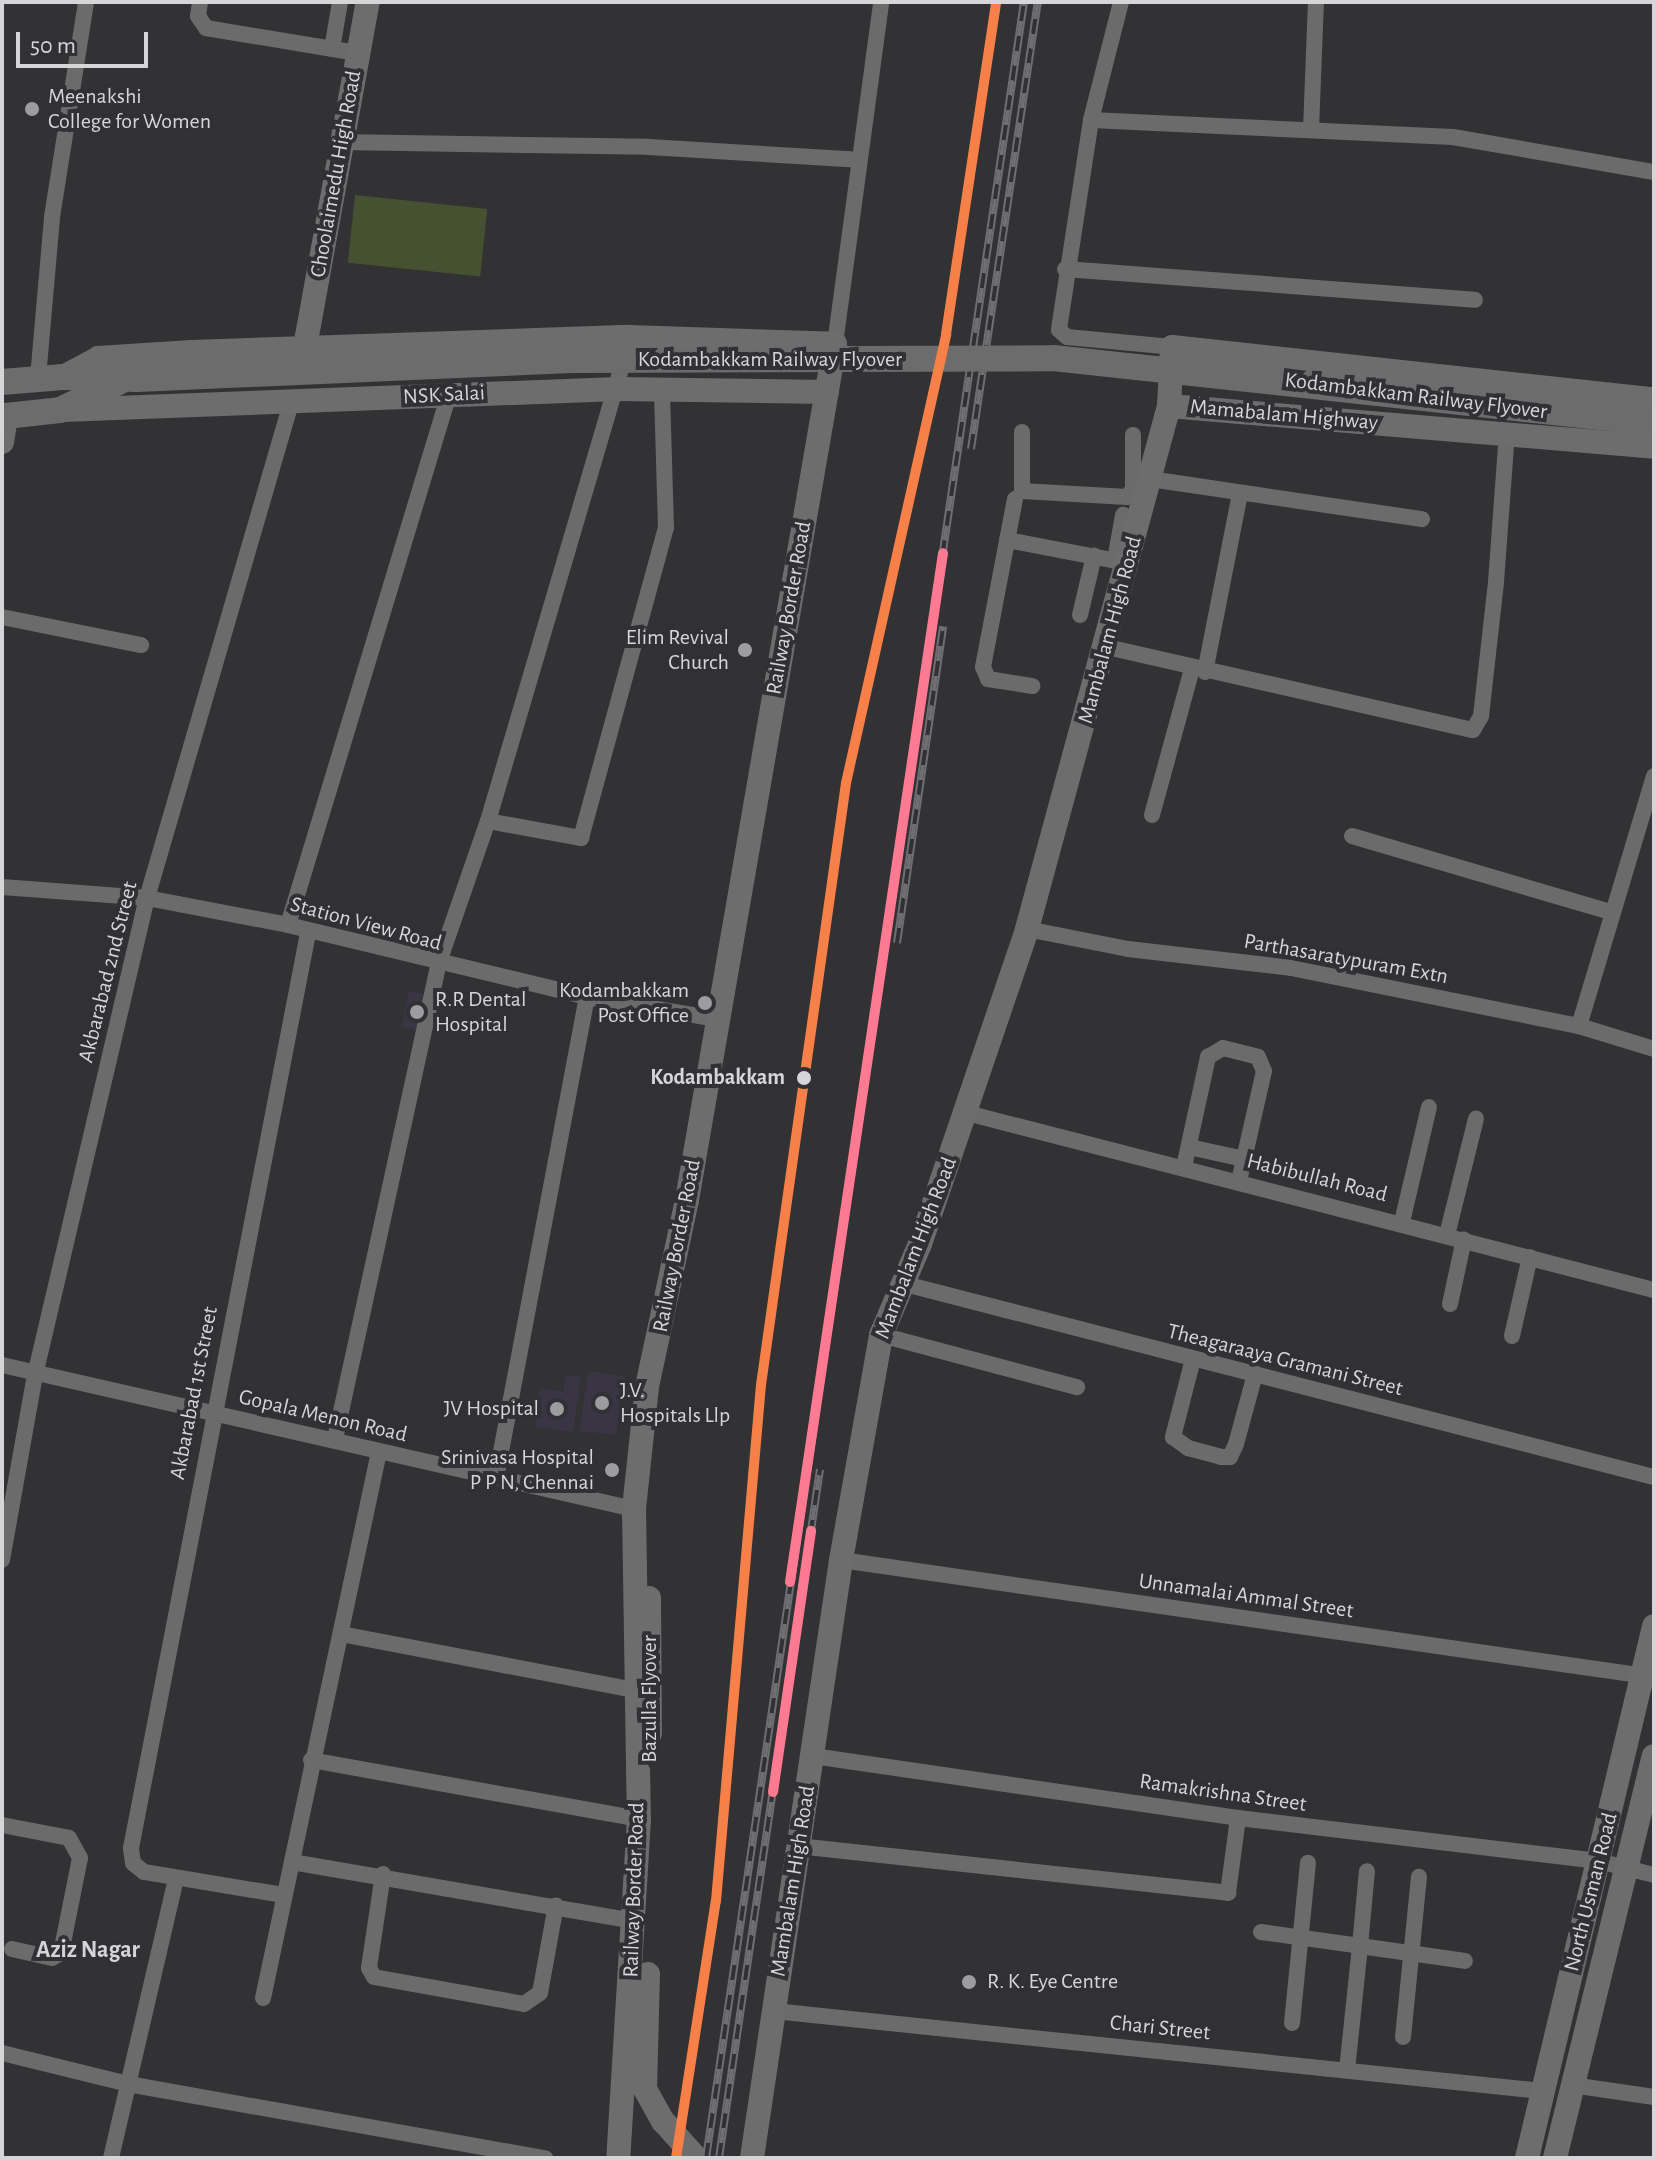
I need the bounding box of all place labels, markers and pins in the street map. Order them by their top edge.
place label: Meenakshi College for Women [48,83,211,134]
marker: Meenakshi College for Women [23,100,41,118]
place label: Elim Revival Church [626,624,729,676]
marker: Elim Revival Church [736,641,754,659]
place label: Kodambakkam Post Office [559,977,689,1028]
place label: R.R Dental Hospital [435,986,526,1038]
marker: Kodambakkam Post Office [696,994,714,1012]
marker: R.R Dental Hospital [406,1001,428,1023]
place label: Kodambakkam [650,1065,785,1091]
marker: Kodambakkam [792,1066,816,1090]
place label: J.V. Hospitals Llp [620,1377,730,1428]
marker: J.V. Hospitals Llp [591,1392,613,1414]
place label: JV Hospital [444,1396,539,1422]
marker: JV Hospital [546,1398,568,1420]
place label: Srinivasa Hospital P P N, Chennai [441,1444,594,1496]
marker: Srinivasa Hospital P P N, Chennai [601,1459,623,1481]
place label: R. K. Eye Centre [987,1969,1118,1995]
marker: R. K. Eye Centre [958,1971,980,1993]

